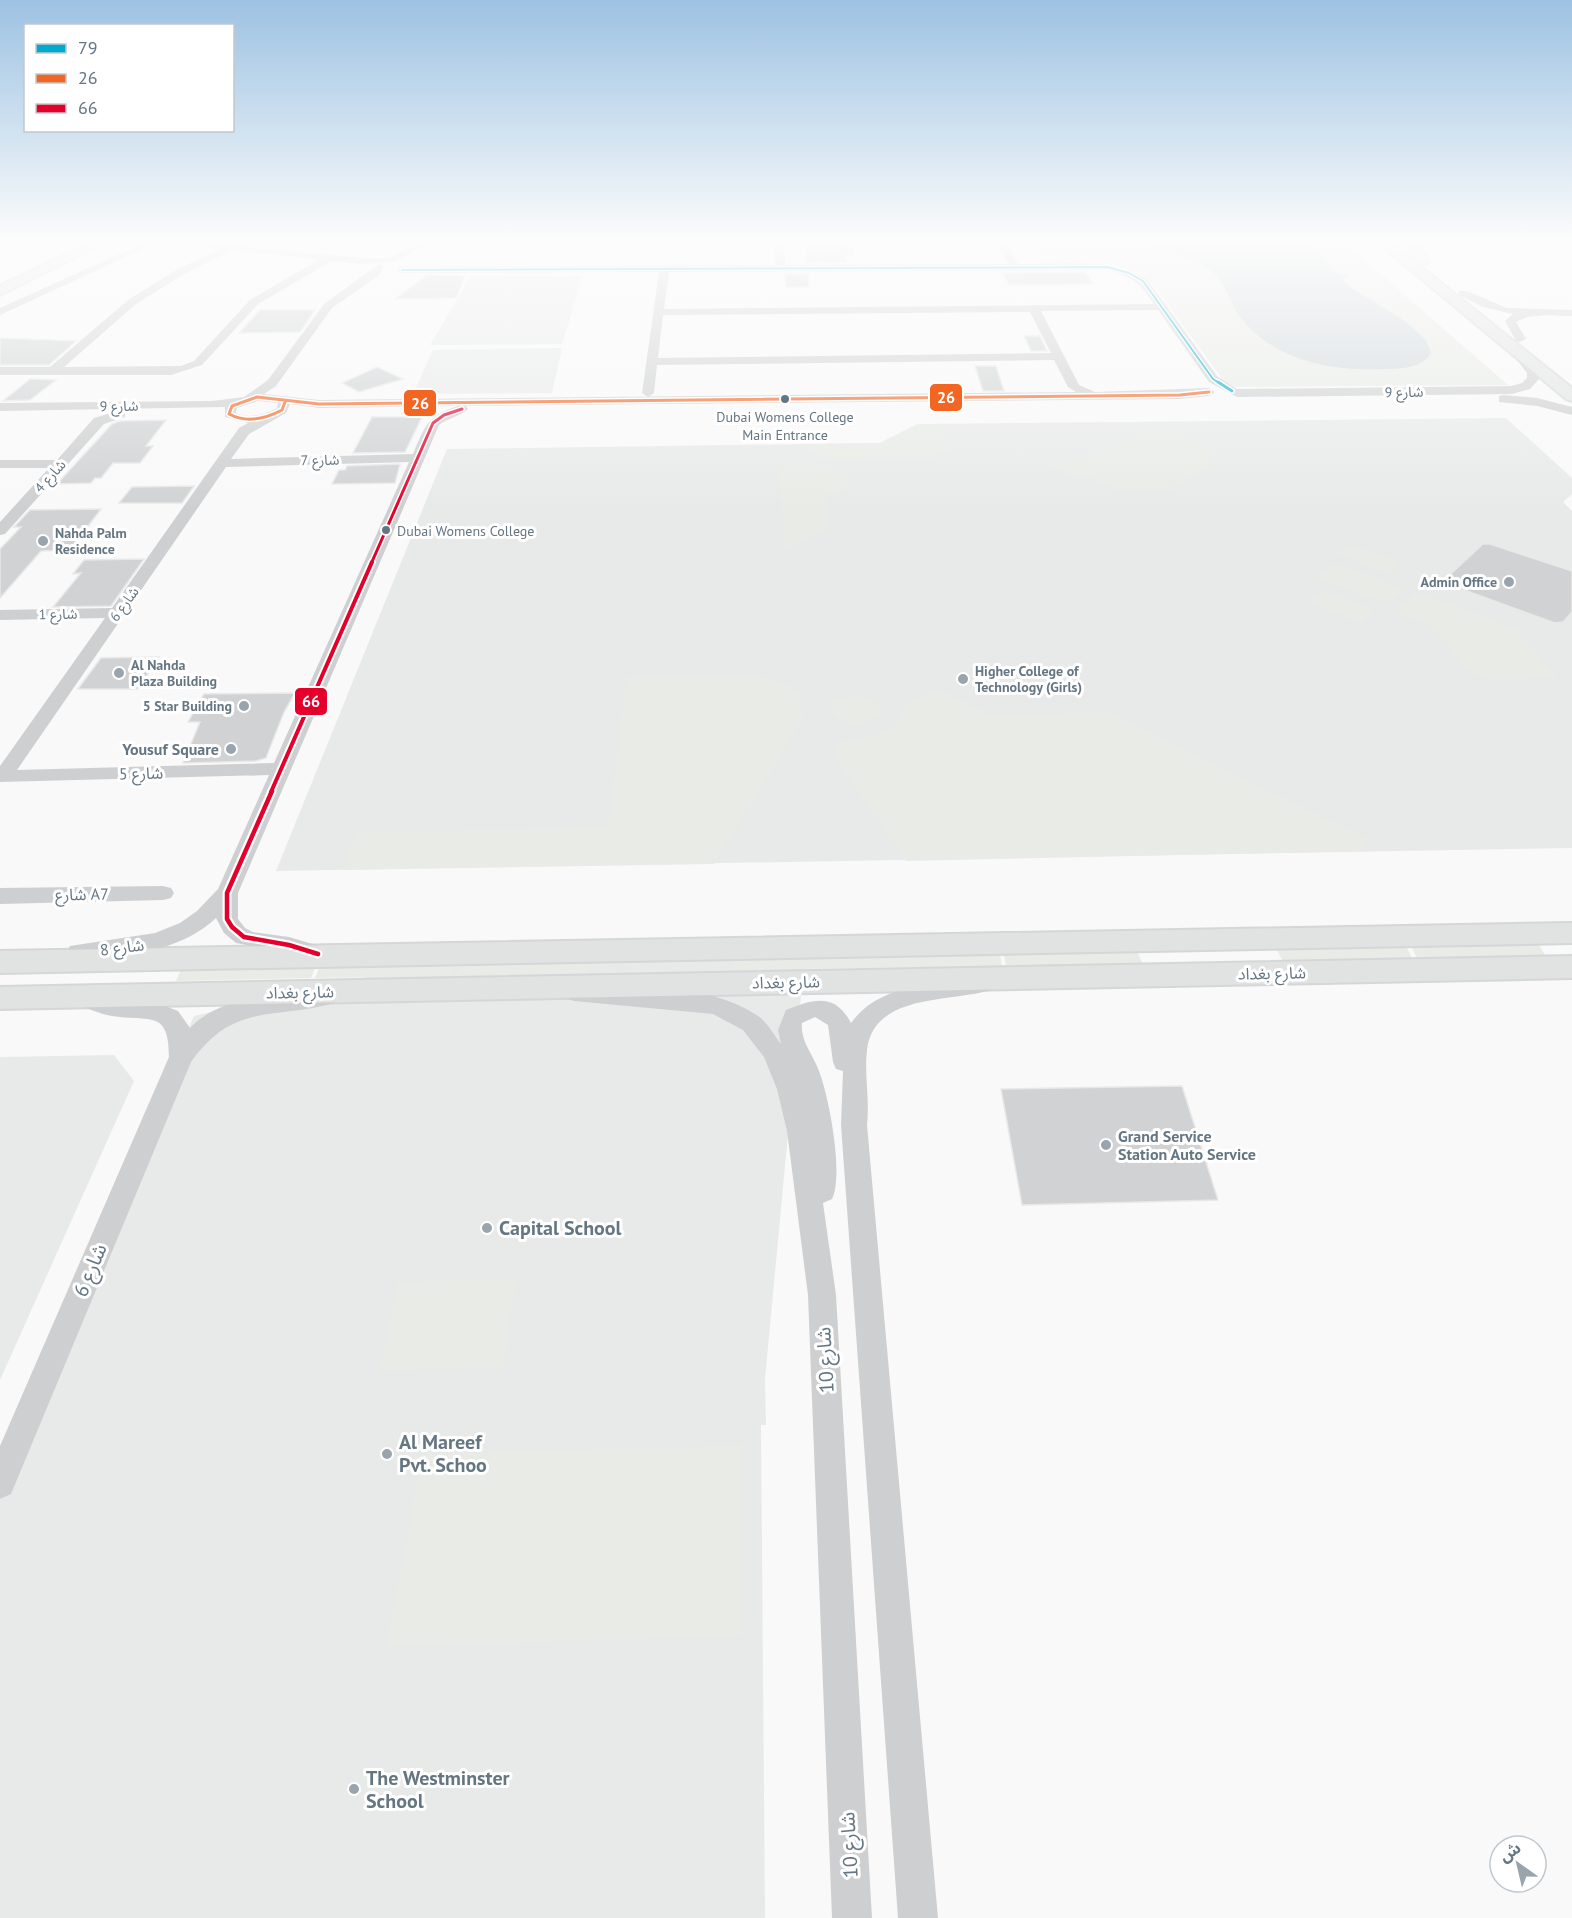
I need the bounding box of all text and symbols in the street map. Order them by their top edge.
legend [24,24,234,132]
text: 79 [78,36,98,59]
text: 26 [78,66,98,89]
text: 66 [78,96,98,119]
line badge: 26 [929,383,963,412]
street label: شارع 9 [1385,383,1424,403]
text: 26 [937,387,955,407]
line badge: 26 [403,389,437,417]
text: 26 [411,393,429,413]
marker: Dubai Womens College Main Entrance [779,393,791,405]
street label: شارع 9 [100,397,139,417]
place label: Dubai Womens College Main Entrance [716,408,854,444]
street label: شارع 7 [301,451,340,471]
street label: شارع 4 [30,456,71,498]
place label: Dubai Womens College [397,522,534,540]
place label: Nahda Palm Residence [55,524,127,558]
marker: Dubai Womens College [380,524,392,536]
marker: Nahda Palm Residence [36,534,50,548]
place label: Admin Office [1420,573,1497,591]
marker: Admin Office [1502,575,1516,589]
street label: شارع 6 [105,583,144,626]
street label: شارع 1 [39,605,78,625]
place label: Al Nahda Plaza Building [131,656,217,690]
place label: Higher College of Technology (Girls) [975,662,1082,696]
marker: Al Nahda Plaza Building [112,666,126,680]
marker: Higher College of Technology (Girls) [956,672,970,686]
line badge: 66 [294,687,328,716]
text: 66 [302,691,320,711]
place label: 5 Star Building [143,697,232,715]
marker: 5 Star Building [237,699,251,713]
place label: Yousuf Square [121,739,219,759]
marker: Yousuf Square [224,742,238,756]
street label: شارع 5 [119,763,163,786]
street label: شارع A7 [55,884,109,907]
street label: شارع 8 [99,934,146,963]
street label: شارع بغداد [1238,962,1306,987]
street label: شارع بغداد [752,971,820,996]
street label: شارع بغداد [266,981,334,1006]
place label: Grand Service Station Auto Service [1118,1126,1256,1164]
marker: Grand Service Station Auto Service [1099,1138,1113,1152]
place label: Capital School [499,1215,622,1241]
marker: Capital School [480,1221,494,1235]
street label: شارع 6 [67,1239,115,1301]
street label: شارع 10 [810,1326,842,1394]
place label: Al Mareef Pvt. Schoo [399,1429,487,1478]
marker: Al Mareef Pvt. Schoo [380,1447,394,1461]
place label: The Westminster School [366,1765,510,1814]
marker: The Westminster School [347,1782,361,1796]
street label: شارع 10 [834,1811,866,1879]
north arrow [1488,1834,1548,1894]
text: ش [1495,1837,1524,1866]

